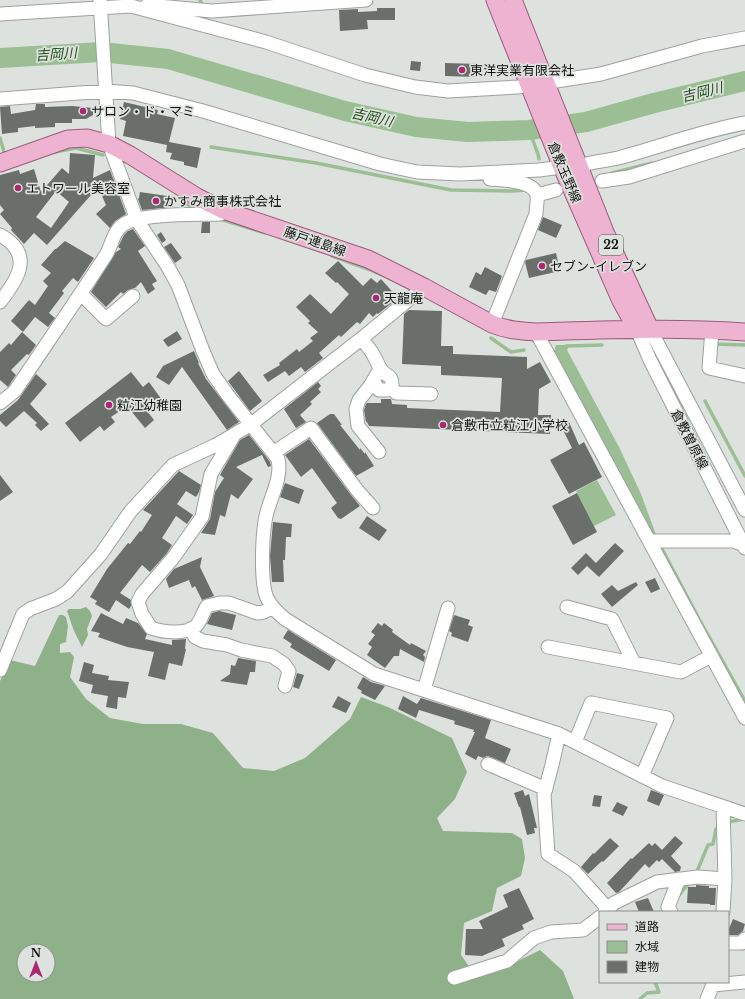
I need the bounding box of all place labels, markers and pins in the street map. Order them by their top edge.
place label: 東洋実業有限会社 [470,62,574,79]
marker: 東洋実業有限会社 [457,65,467,75]
place label: サロン・ド・マミ [91,103,195,120]
marker: サロン・ド・マミ [78,106,88,116]
place label: エトワール美容室 [26,180,130,197]
marker: エトワール美容室 [13,183,23,193]
place label: かすみ商事株式会社 [164,193,281,210]
marker: かすみ商事株式会社 [151,196,161,206]
place label: セブン-イレブン [550,258,647,275]
marker: セブン-イレブン [537,261,547,271]
place label: 天龍庵 [384,290,423,307]
marker: 天龍庵 [371,293,381,303]
place label: 粒江幼稚園 [117,397,182,414]
marker: 粒江幼稚園 [104,400,114,410]
place label: 倉敷市立粒江小学校 [451,417,568,434]
marker: 倉敷市立粒江小学校 [438,420,448,430]

